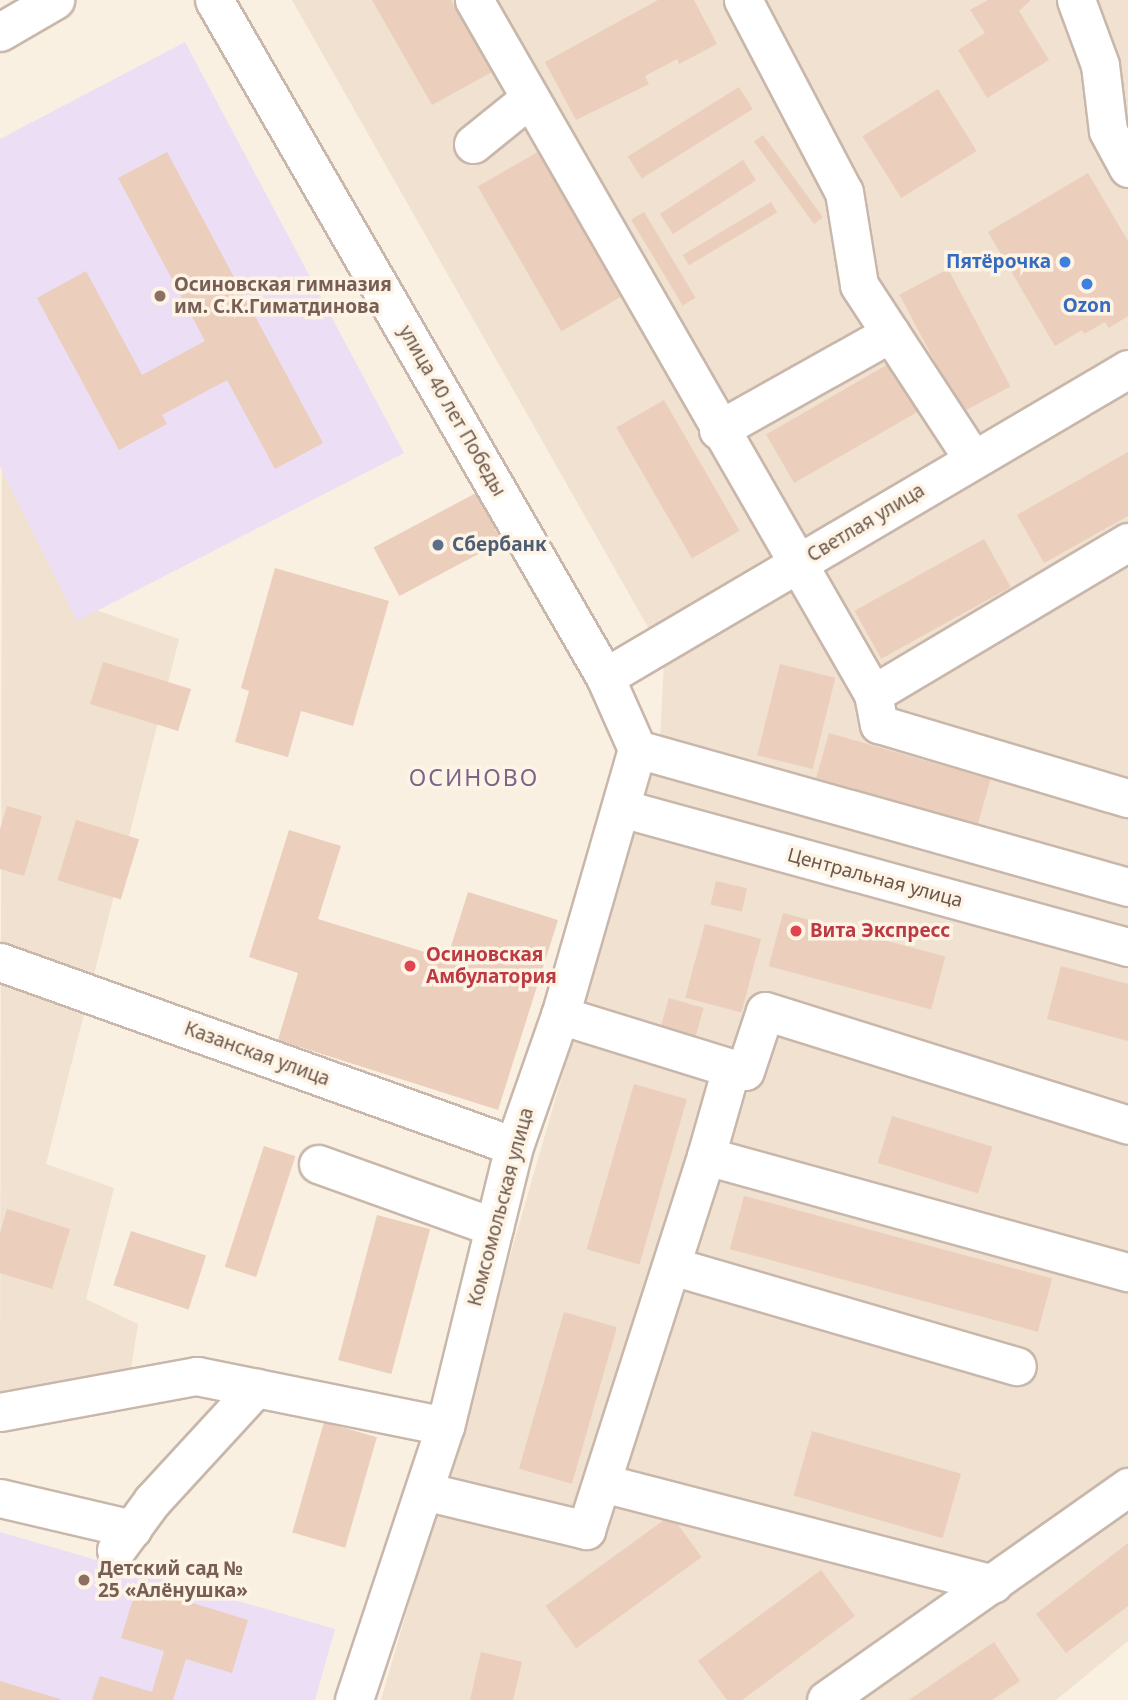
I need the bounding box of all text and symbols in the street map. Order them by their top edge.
place label: Пятёрочка [946,251,1051,273]
marker: Пятёрочка [1057,254,1073,270]
place label: Осиновская гимназия им. С.К.Гиматдинова [174,274,392,318]
marker: Ozon [1079,276,1095,292]
marker: Осиновская гимназия им. С.К.Гиматдинова [152,288,168,304]
place label: Ozon [1063,295,1111,317]
street label: улица 40 лет Победы [394,322,510,500]
street label: Светлая улица [803,479,929,567]
place label: Сбербанк [452,534,547,556]
marker: Сбербанк [430,537,446,553]
district label: ОСИНОВО [410,763,538,791]
street label: Центральная улица [785,844,965,912]
place label: Вита Экспресс [810,920,950,942]
marker: Вита Экспресс [788,923,804,939]
place label: Осиновская Амбулатория [426,944,557,988]
marker: Осиновская Амбулатория [400,956,420,976]
street label: Казанская улица [181,1017,333,1091]
street label: Комсомольская улица [464,1105,538,1309]
place label: Детский сад № 25 «Алёнушка» [98,1558,248,1602]
marker: Детский сад № 25 «Алёнушка» [76,1572,92,1588]

